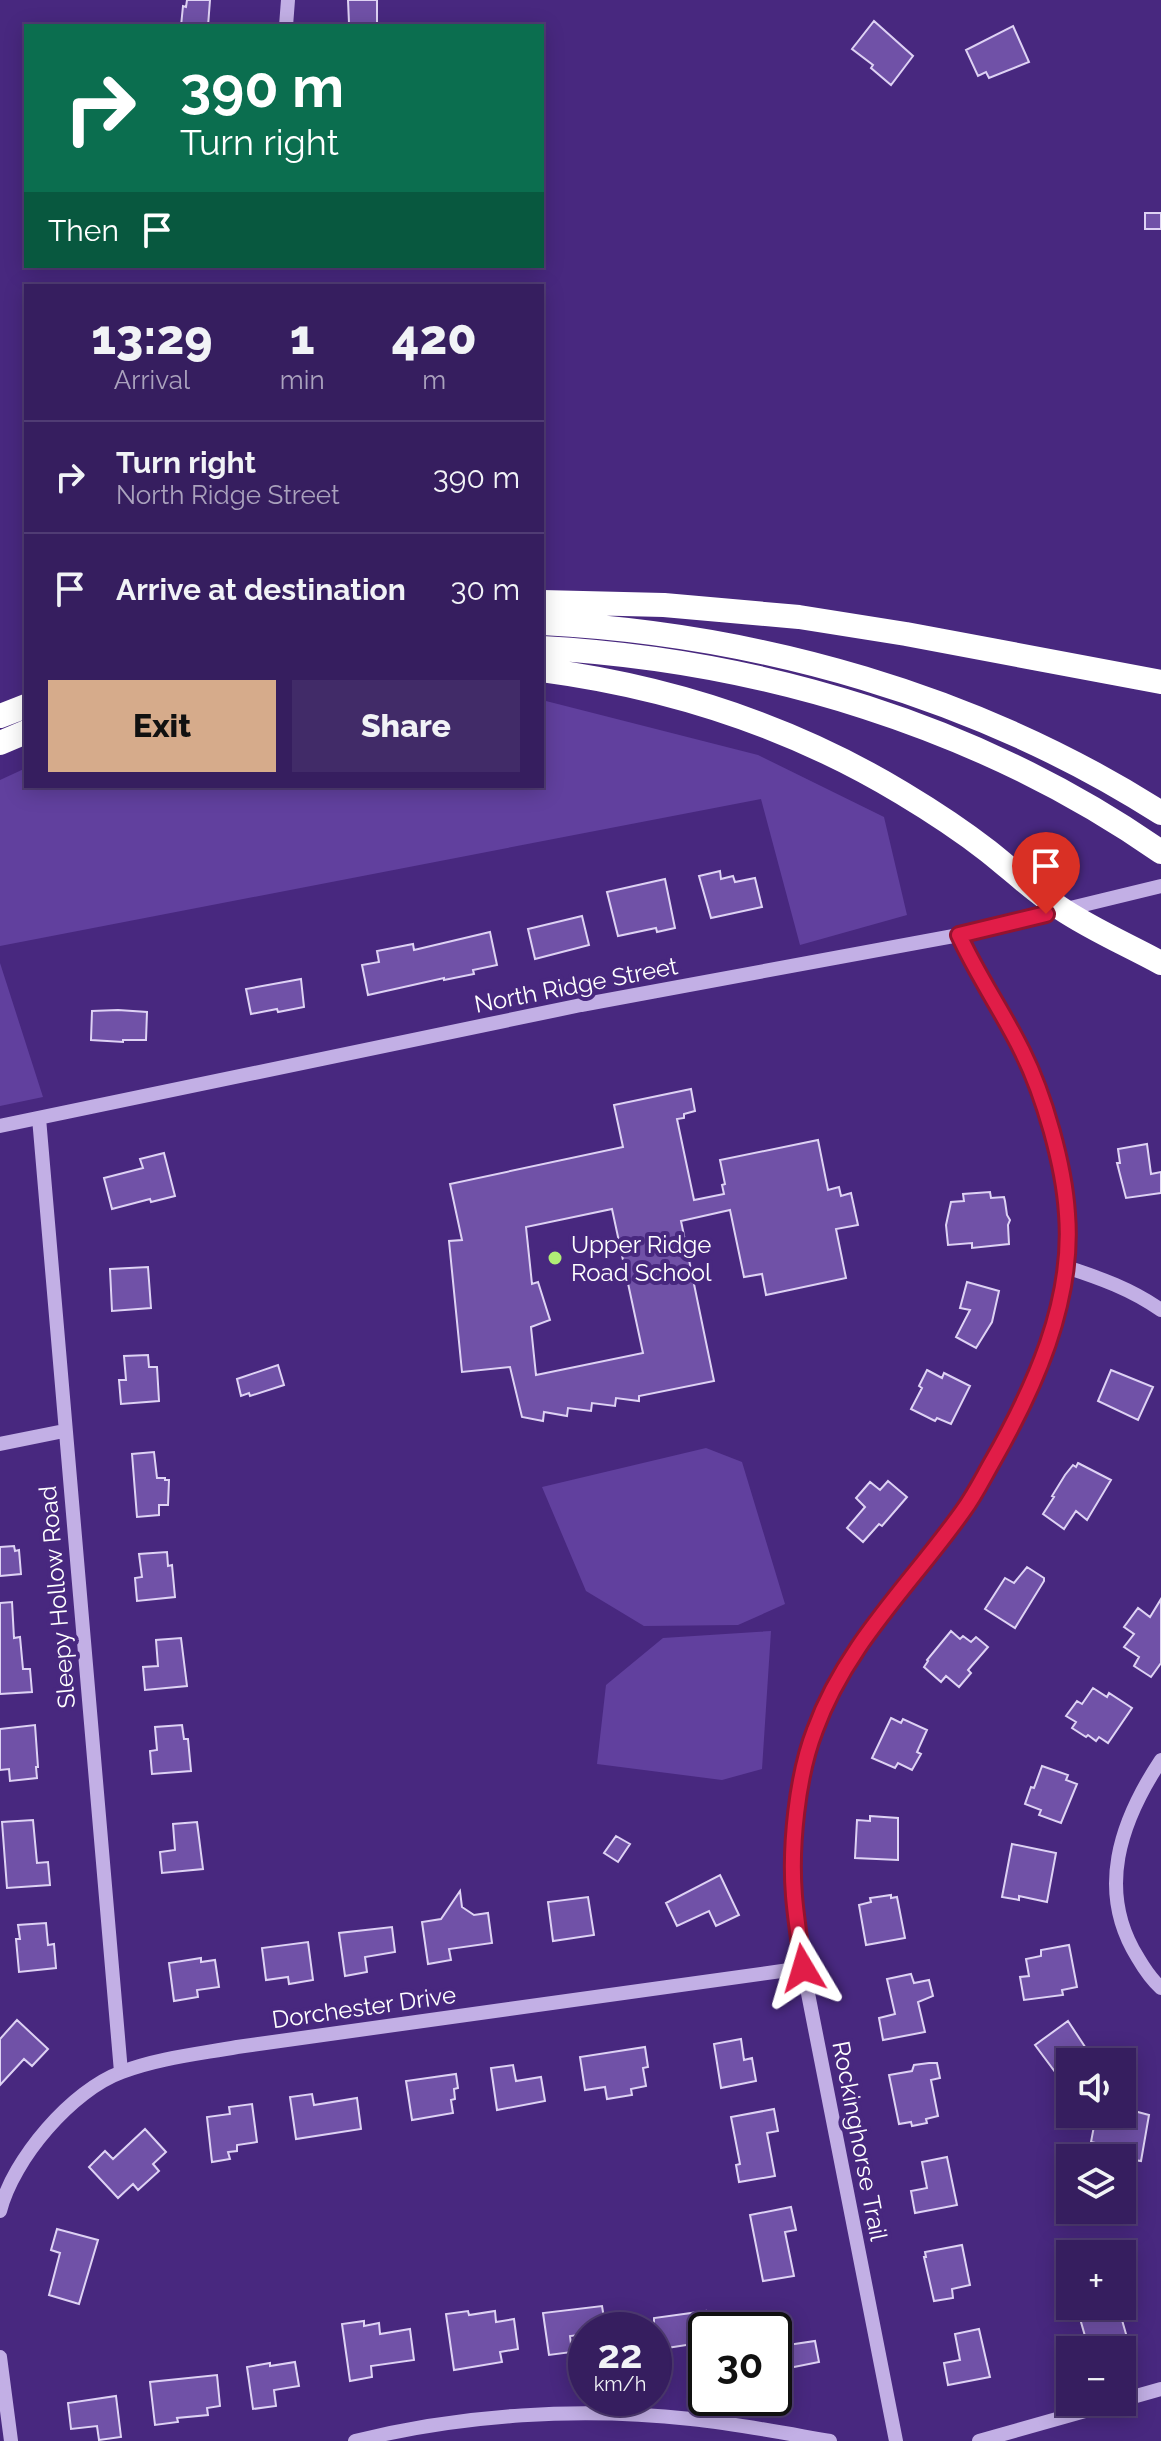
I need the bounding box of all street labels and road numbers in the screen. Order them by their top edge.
street label: North Ridge Street [472,951,680,1019]
street label: Sleepy Hollow Road [33,1484,81,1710]
street label: Dorchester Drive [270,1980,458,2034]
street label: Rockinghorse Trail [826,2039,894,2244]

